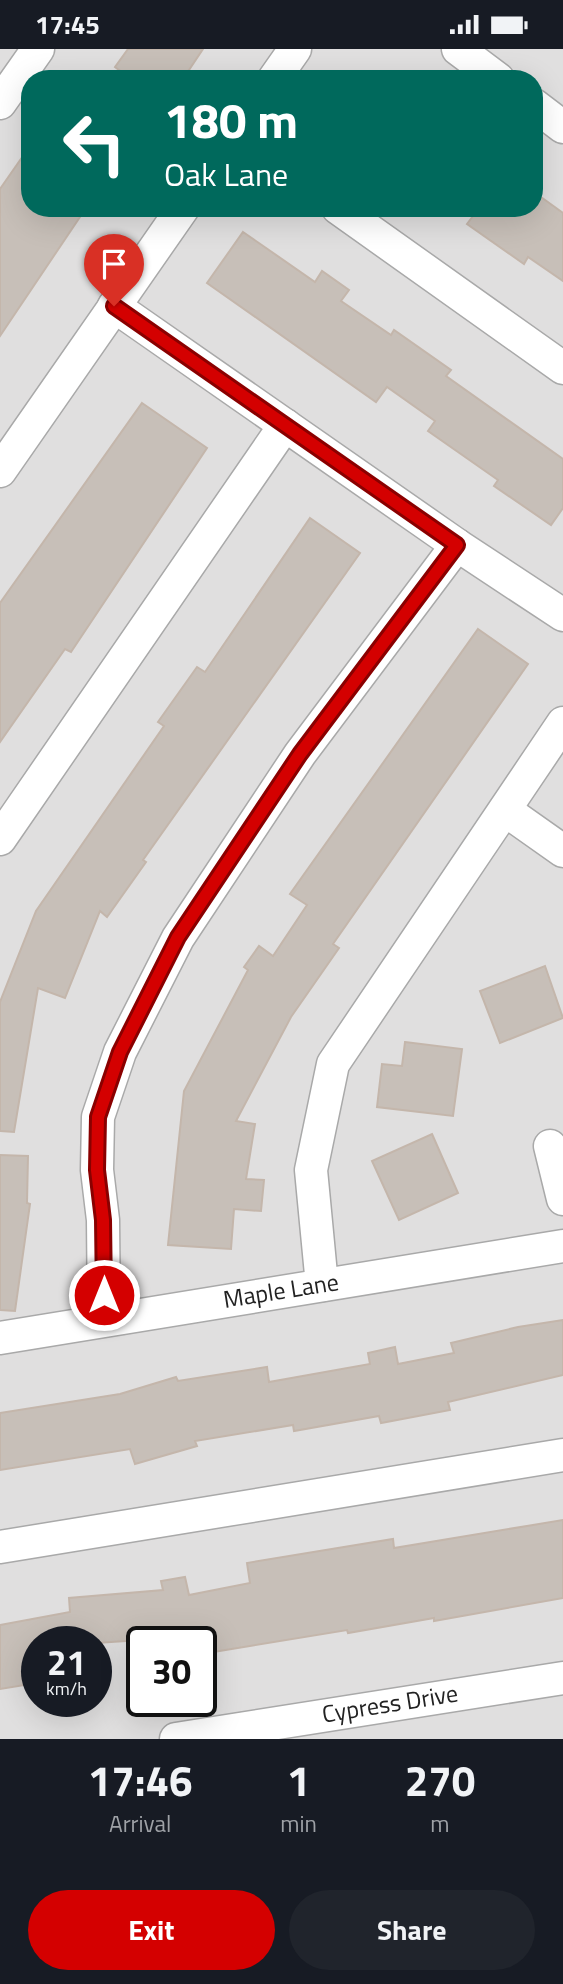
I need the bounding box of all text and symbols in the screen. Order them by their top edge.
text: 17:45 [35,5,100,44]
text: 180 m [164,82,298,157]
icon: left [49,98,140,189]
text: Oak Lane [164,150,288,198]
pin [84,234,144,306]
icon: arrive [95,245,133,283]
position arrow [67,1258,141,1332]
street label: Maple Lane [221,1263,341,1317]
speed limit sign: 30 [126,1626,217,1717]
text: 21 [47,1635,86,1689]
text: km/h [46,1675,87,1702]
street label: Cypress Drive [319,1675,460,1732]
text: 17:46 [88,1748,193,1812]
text: 1 [287,1748,310,1812]
text: 270 [405,1748,475,1812]
text: Arrival [109,1806,171,1841]
text: min [280,1806,317,1841]
text: m [430,1806,450,1841]
button: Exit [28,1890,275,1970]
button: Share [289,1890,535,1970]

